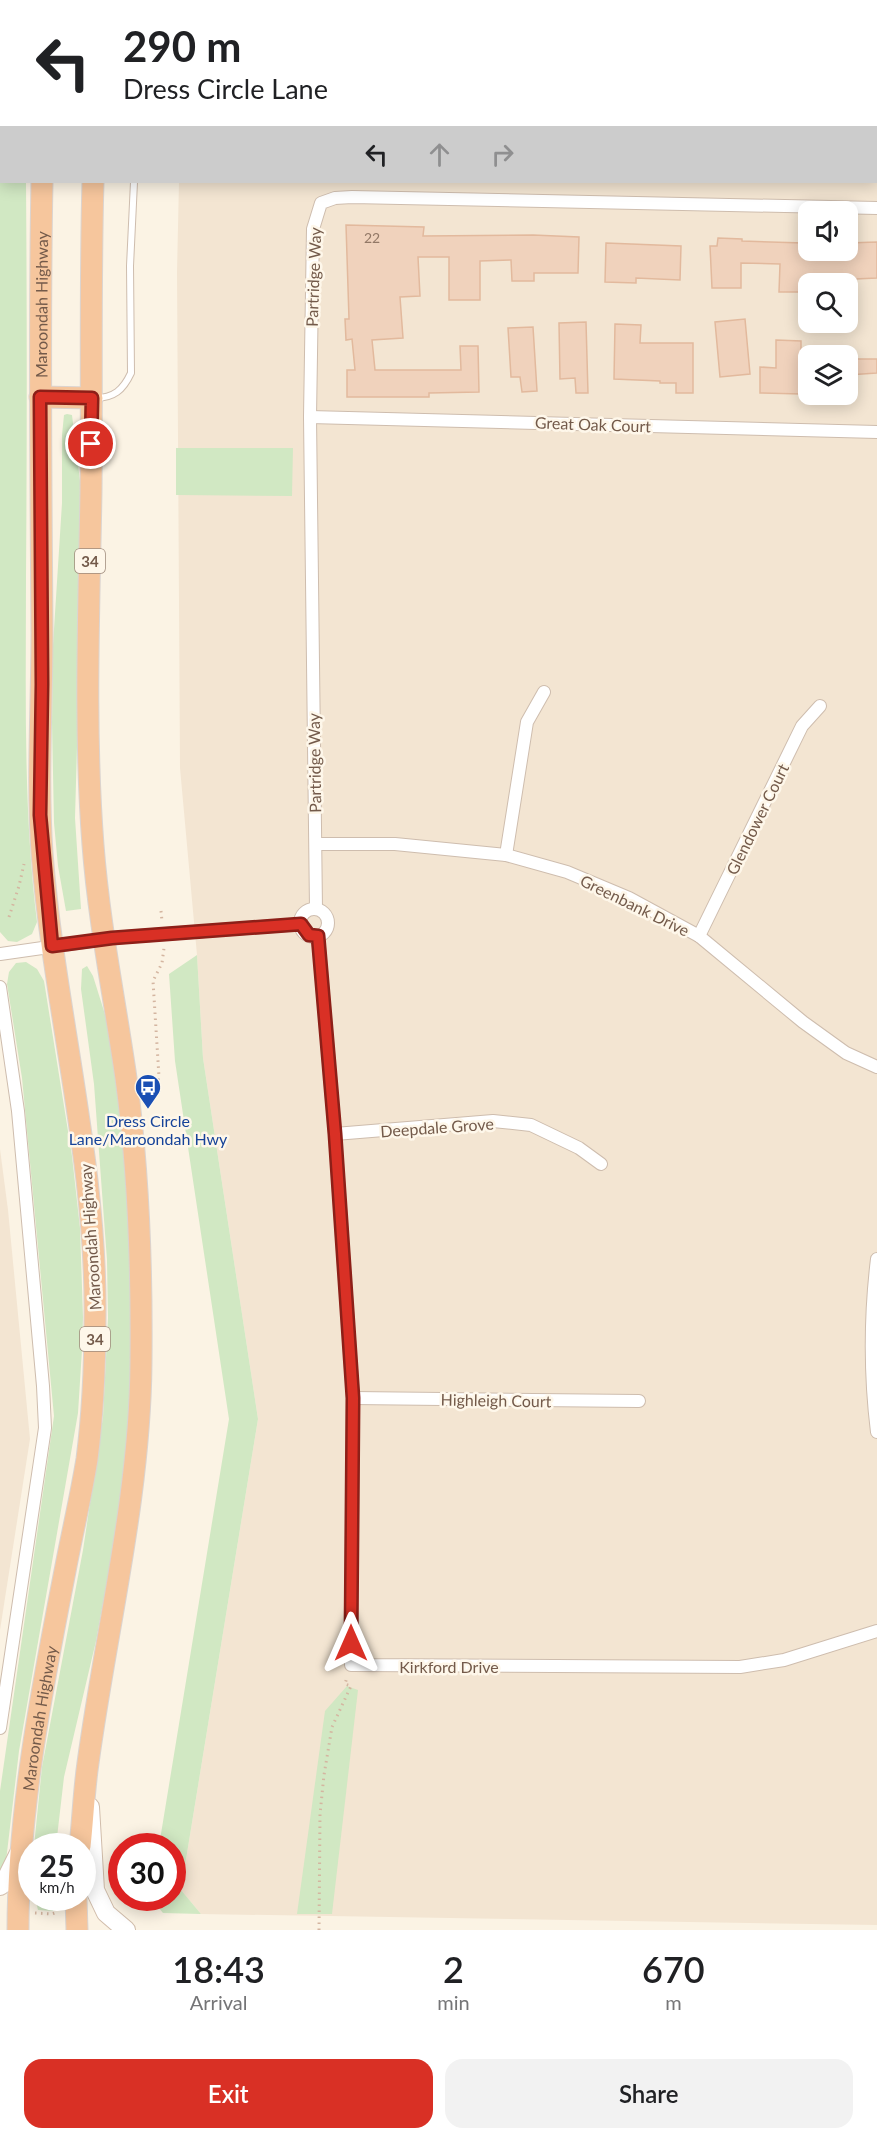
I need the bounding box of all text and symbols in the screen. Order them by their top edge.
text: 290 m [123,21,241,71]
icon: left [24,24,102,102]
text: Dress Circle Lane [123,72,328,105]
icon: left [360,138,393,171]
icon: ahead [423,138,456,171]
icon: right [486,138,519,171]
map controls [798,201,858,405]
button: sound [798,201,858,261]
street label: Partridge Way [302,226,324,327]
house number: 22 [364,229,380,246]
street label: Maroondah Highway [31,230,51,378]
button: search [798,273,858,333]
button: layers [798,345,858,405]
street label: Great Oak Court [535,412,652,436]
pin [65,418,116,469]
icon: arrive [74,427,107,460]
road number: 34 [75,549,105,573]
street label: Partridge Way [304,712,324,813]
street label: Glendower Court [722,760,792,878]
street label: Greenbank Drive [577,870,693,940]
bus stop icon: Dress Circle Lane/Maroondah Hwy [133,1072,163,1110]
place label: Dress Circle Lane/Maroondah Hwy [69,1111,228,1148]
street label: Deepdale Grove [380,1114,494,1140]
street label: Maroondah Highway [75,1162,105,1311]
road number: 34 [80,1327,110,1351]
street label: Highleigh Court [441,1390,552,1410]
position arrow [319,1611,383,1675]
street label: Maroondah Highway [18,1643,60,1792]
street label: Kirkford Drive [399,1657,499,1676]
speed limit sign: 30 [108,1833,186,1911]
text: 25 [40,1847,74,1883]
text: km/h [39,1878,75,1896]
text: 18:43 [172,1947,265,1991]
text: 2 [443,1947,464,1991]
text: 670 [642,1947,705,1991]
text: Arrival [190,1990,247,2014]
text: min [437,1990,470,2014]
text: m [665,1990,682,2014]
button: Exit [24,2059,433,2128]
button: Share [445,2059,853,2128]

